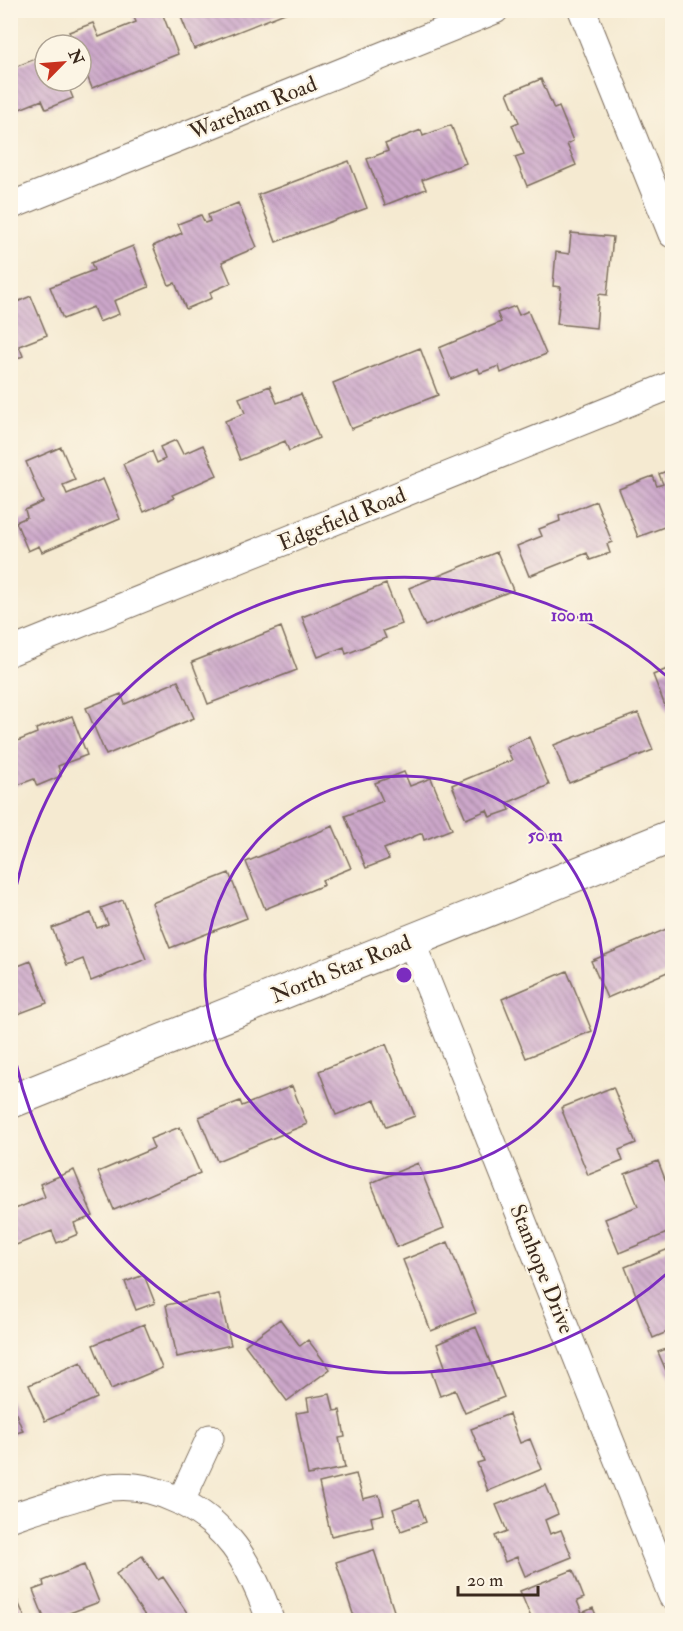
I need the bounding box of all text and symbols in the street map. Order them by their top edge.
north arrow [33,33,93,93]
text: N [63,45,88,68]
street label: Wareham Road [184,70,321,147]
street label: Edgefield Road [274,481,410,557]
text: 100 m [551,604,594,627]
text: 50 m [528,824,563,847]
street label: North Star Road [267,928,415,1010]
centre of rings [394,965,414,985]
street label: Stanhope Drive [502,1200,581,1338]
scale bar [458,1559,538,1597]
text: 20 m [467,1569,503,1592]

